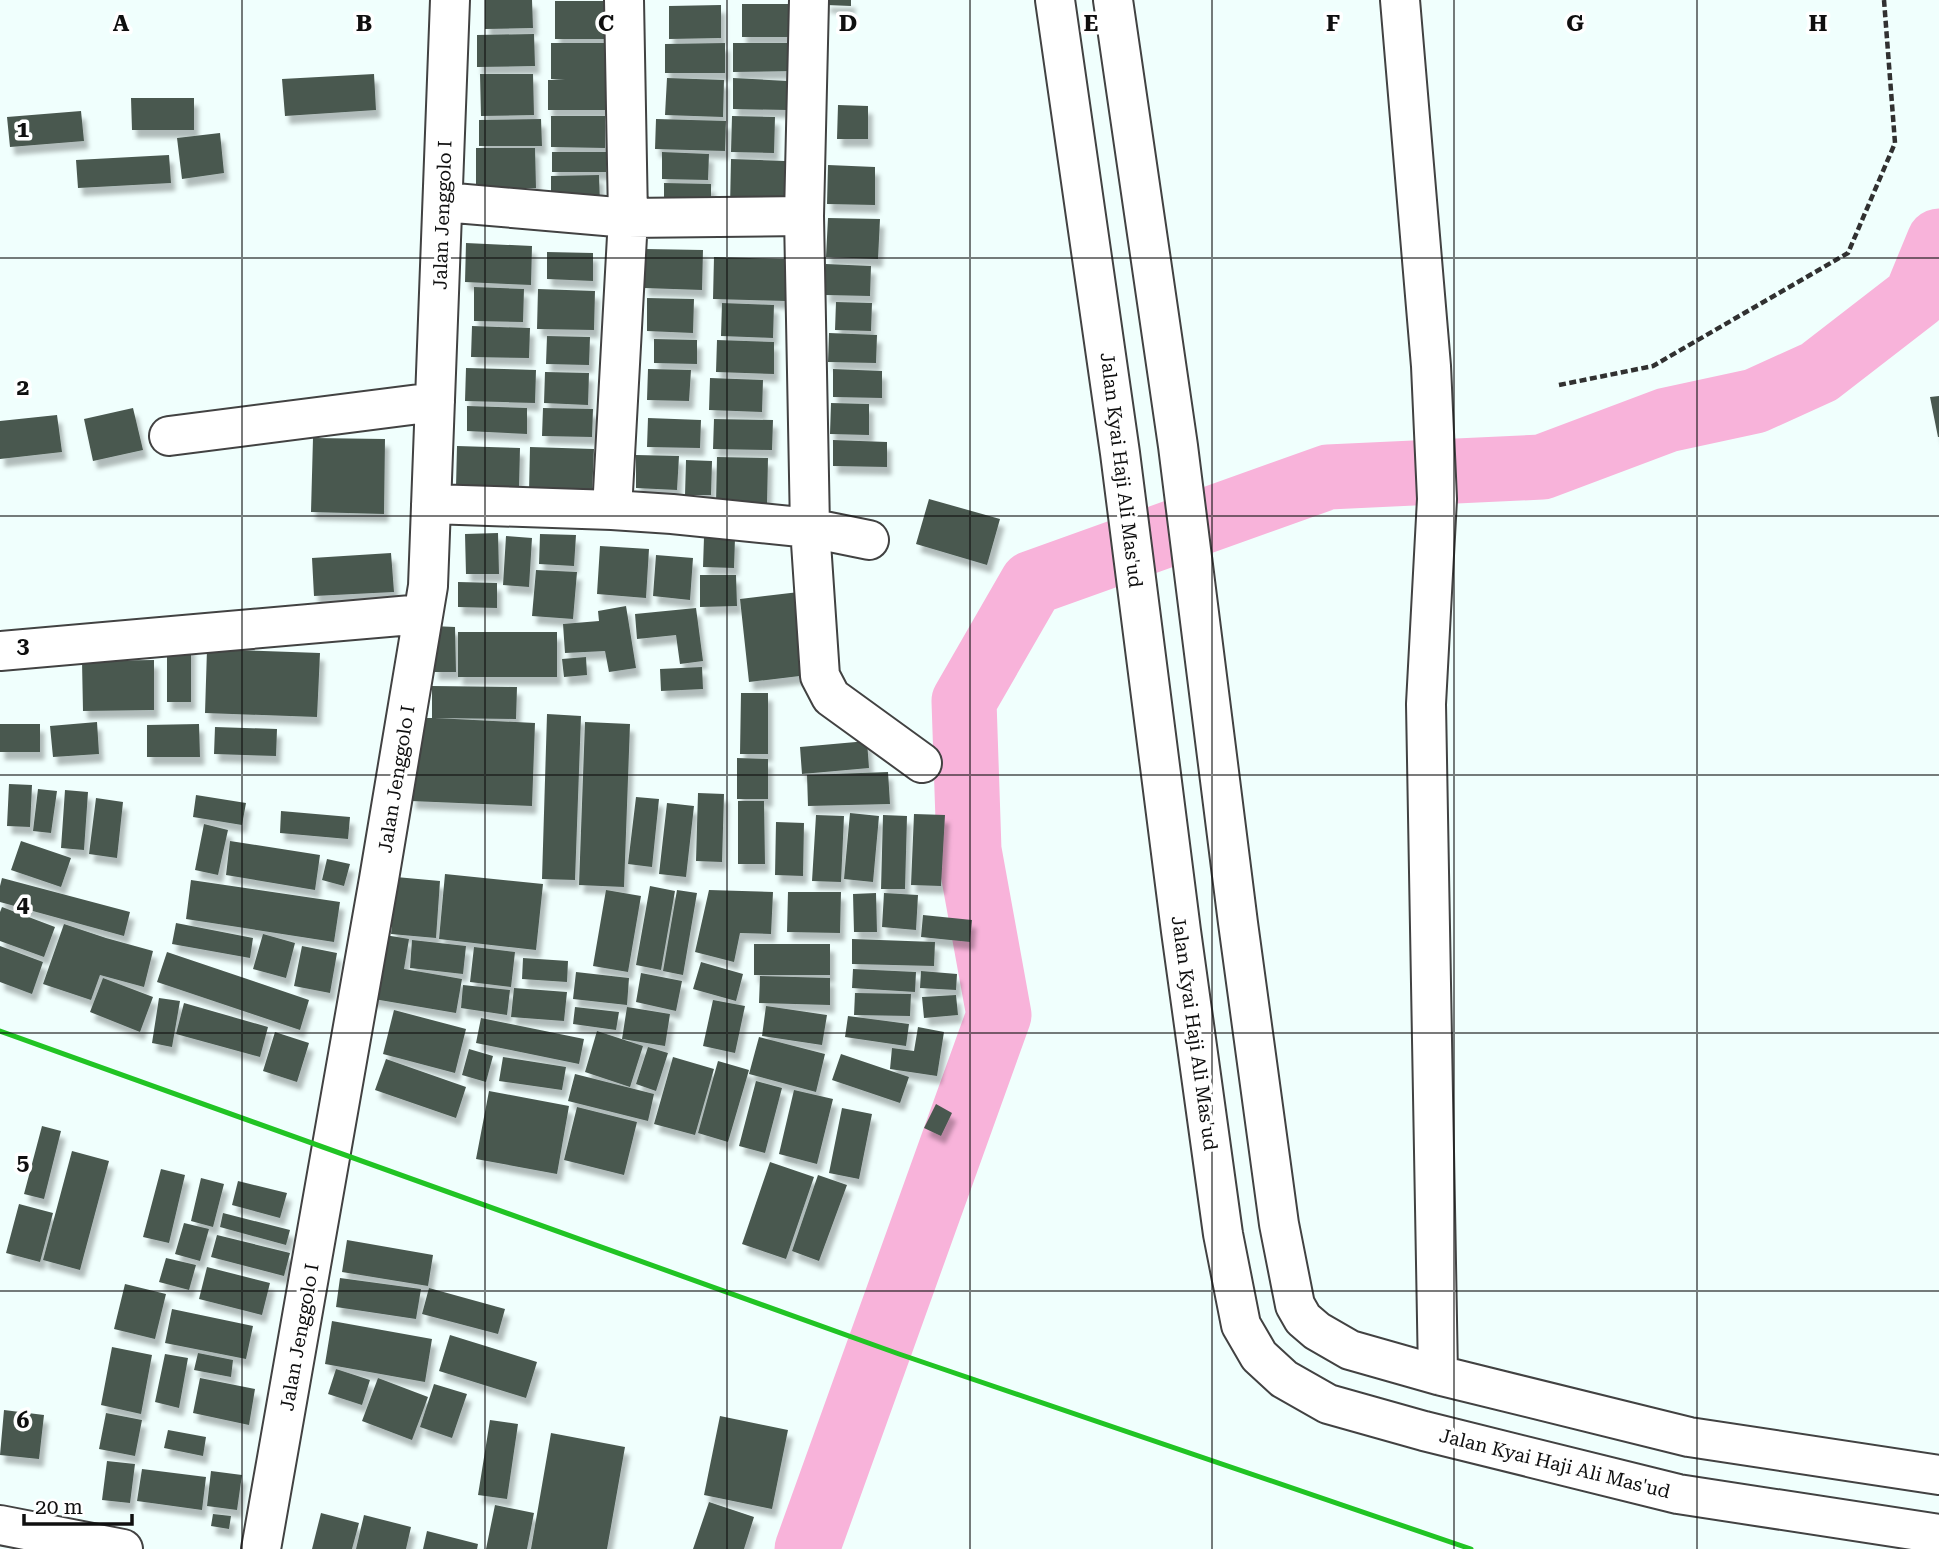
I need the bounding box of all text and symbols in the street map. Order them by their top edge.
text: A [113,10,130,37]
text: B [356,10,372,37]
text: C [598,10,614,37]
text: D [839,10,857,37]
text: E [1084,10,1098,37]
text: F [1326,10,1340,37]
text: G [1566,10,1584,37]
text: H [1809,10,1828,37]
text: 1 [17,116,30,143]
street label: Jalan Jenggolo I [428,140,457,290]
street label: Jalan Kyai Haji Ali Mas'ud [1096,351,1147,589]
text: 2 [17,374,29,401]
text: 3 [17,632,30,659]
street label: Jalan Jenggolo I [373,704,420,855]
text: 4 [17,891,30,918]
street label: Jalan Kyai Haji Ali Mas'ud [1167,914,1222,1152]
text: 5 [17,1149,30,1176]
street label: Jalan Jenggolo I [275,1262,324,1413]
text: 6 [17,1407,30,1434]
street label: Jalan Kyai Haji Ali Mas'ud [1437,1424,1673,1503]
scale bar [24,1482,133,1526]
text: 20 m [35,1495,83,1519]

